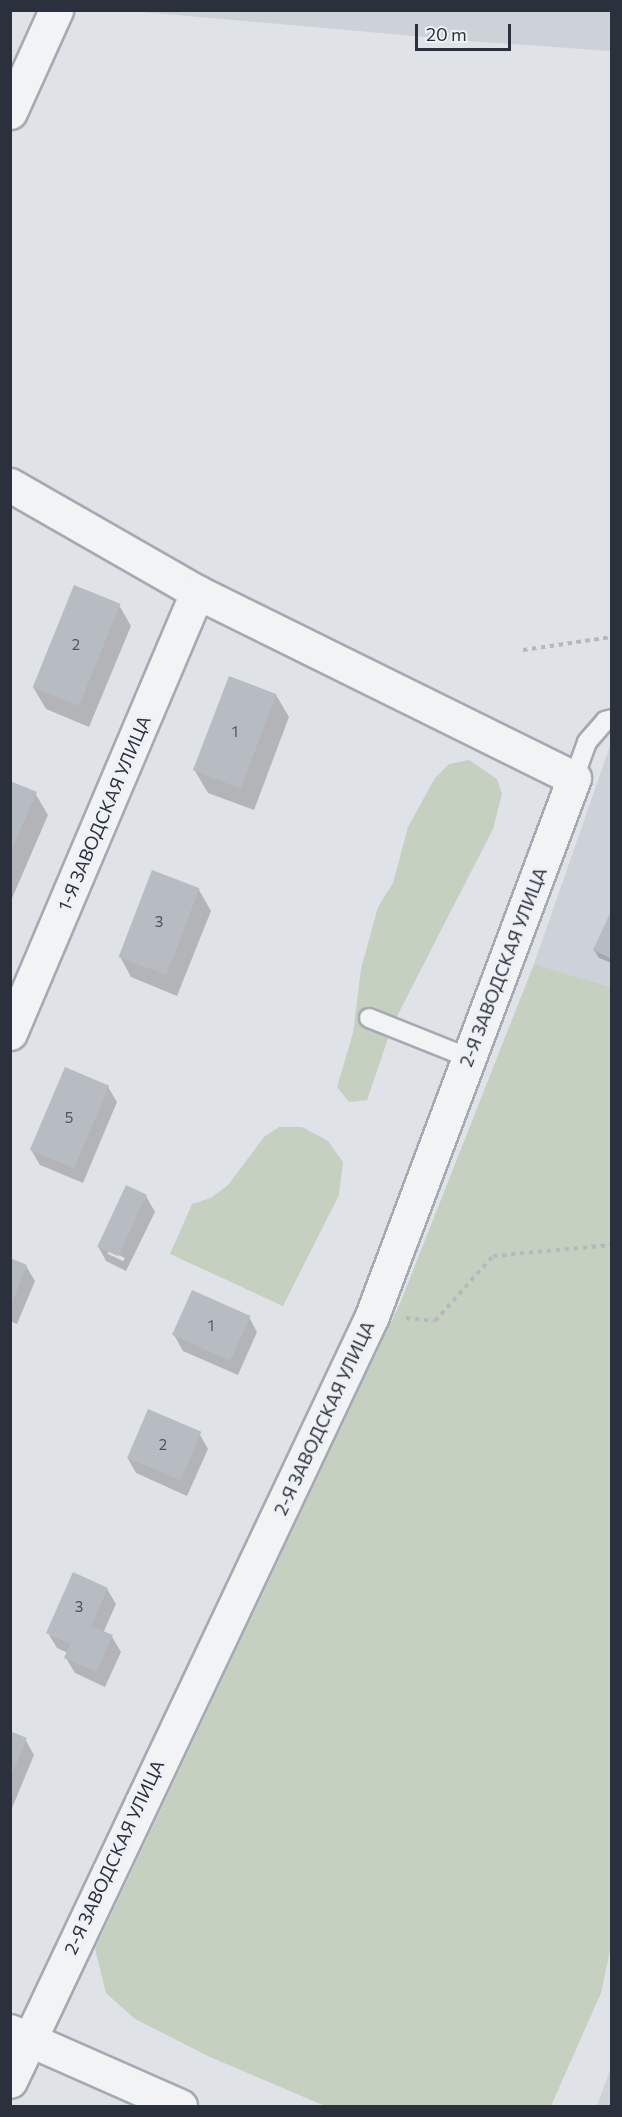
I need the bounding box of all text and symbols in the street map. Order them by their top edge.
scale bar [418,12,514,50]
text: 20 m [426,23,467,45]
house number: 2 [72,636,80,654]
street label: 1-Я ЗАВОДСКАЯ УЛИЦА [53,712,155,914]
house number: 1 [232,723,238,741]
street label: 2-Я ЗАВОДСКАЯ УЛИЦА [455,864,551,1070]
house number: 3 [155,913,163,931]
house number: 5 [65,1109,73,1127]
house number: 1 [208,1317,214,1335]
street label: 2-Я ЗАВОДСКАЯ УЛИЦА [269,1317,379,1519]
house number: 2 [159,1436,167,1454]
house number: 3 [75,1598,83,1616]
street label: 2-Я ЗАВОДСКАЯ УЛИЦА [59,1756,169,1958]

